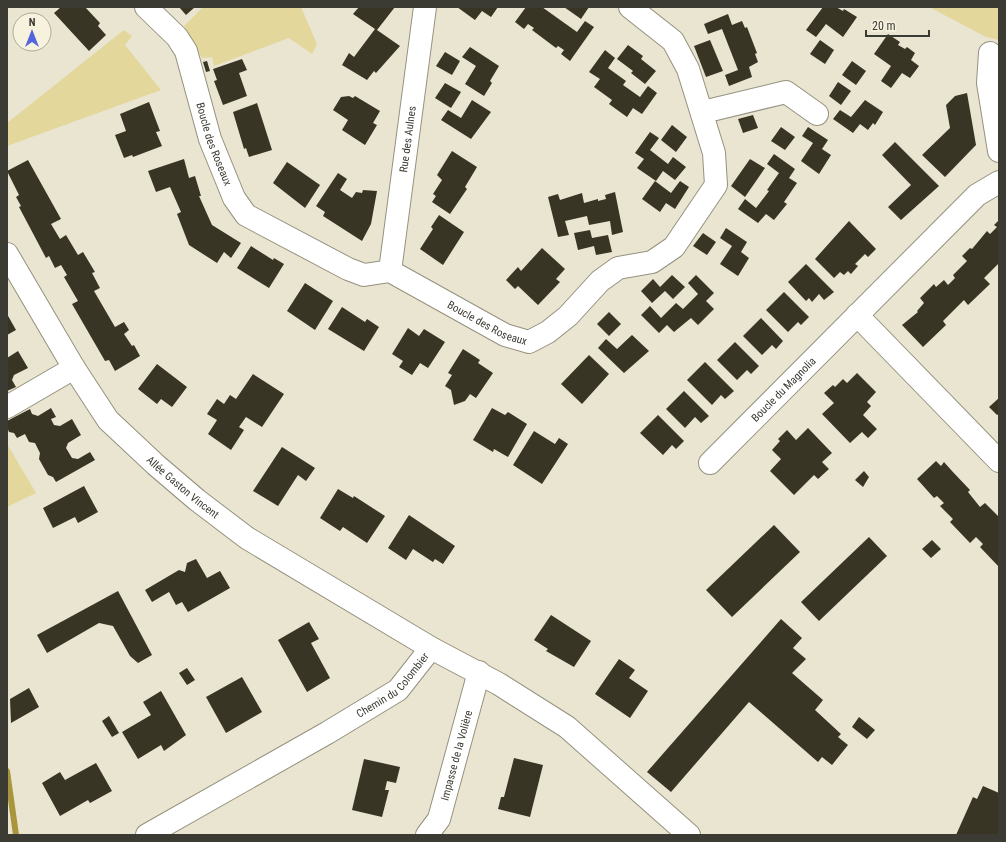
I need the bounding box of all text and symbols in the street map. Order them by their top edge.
north arrow [12,12,52,52]
scale bar [866,12,929,38]
text: N [29,16,36,29]
text: 20 m [872,19,896,33]
street label: Boucle des Roseaux [194,101,235,188]
street label: Rue des Aulnes [397,105,418,173]
street label: Boucle des Roseaux [445,298,529,348]
street label: Boucle du Magnolia [749,354,818,424]
street label: Allée Gaston Vincent [144,453,222,521]
street label: Chemin du Colombier [354,649,432,720]
street label: Impasse de la Volière [438,709,475,802]

